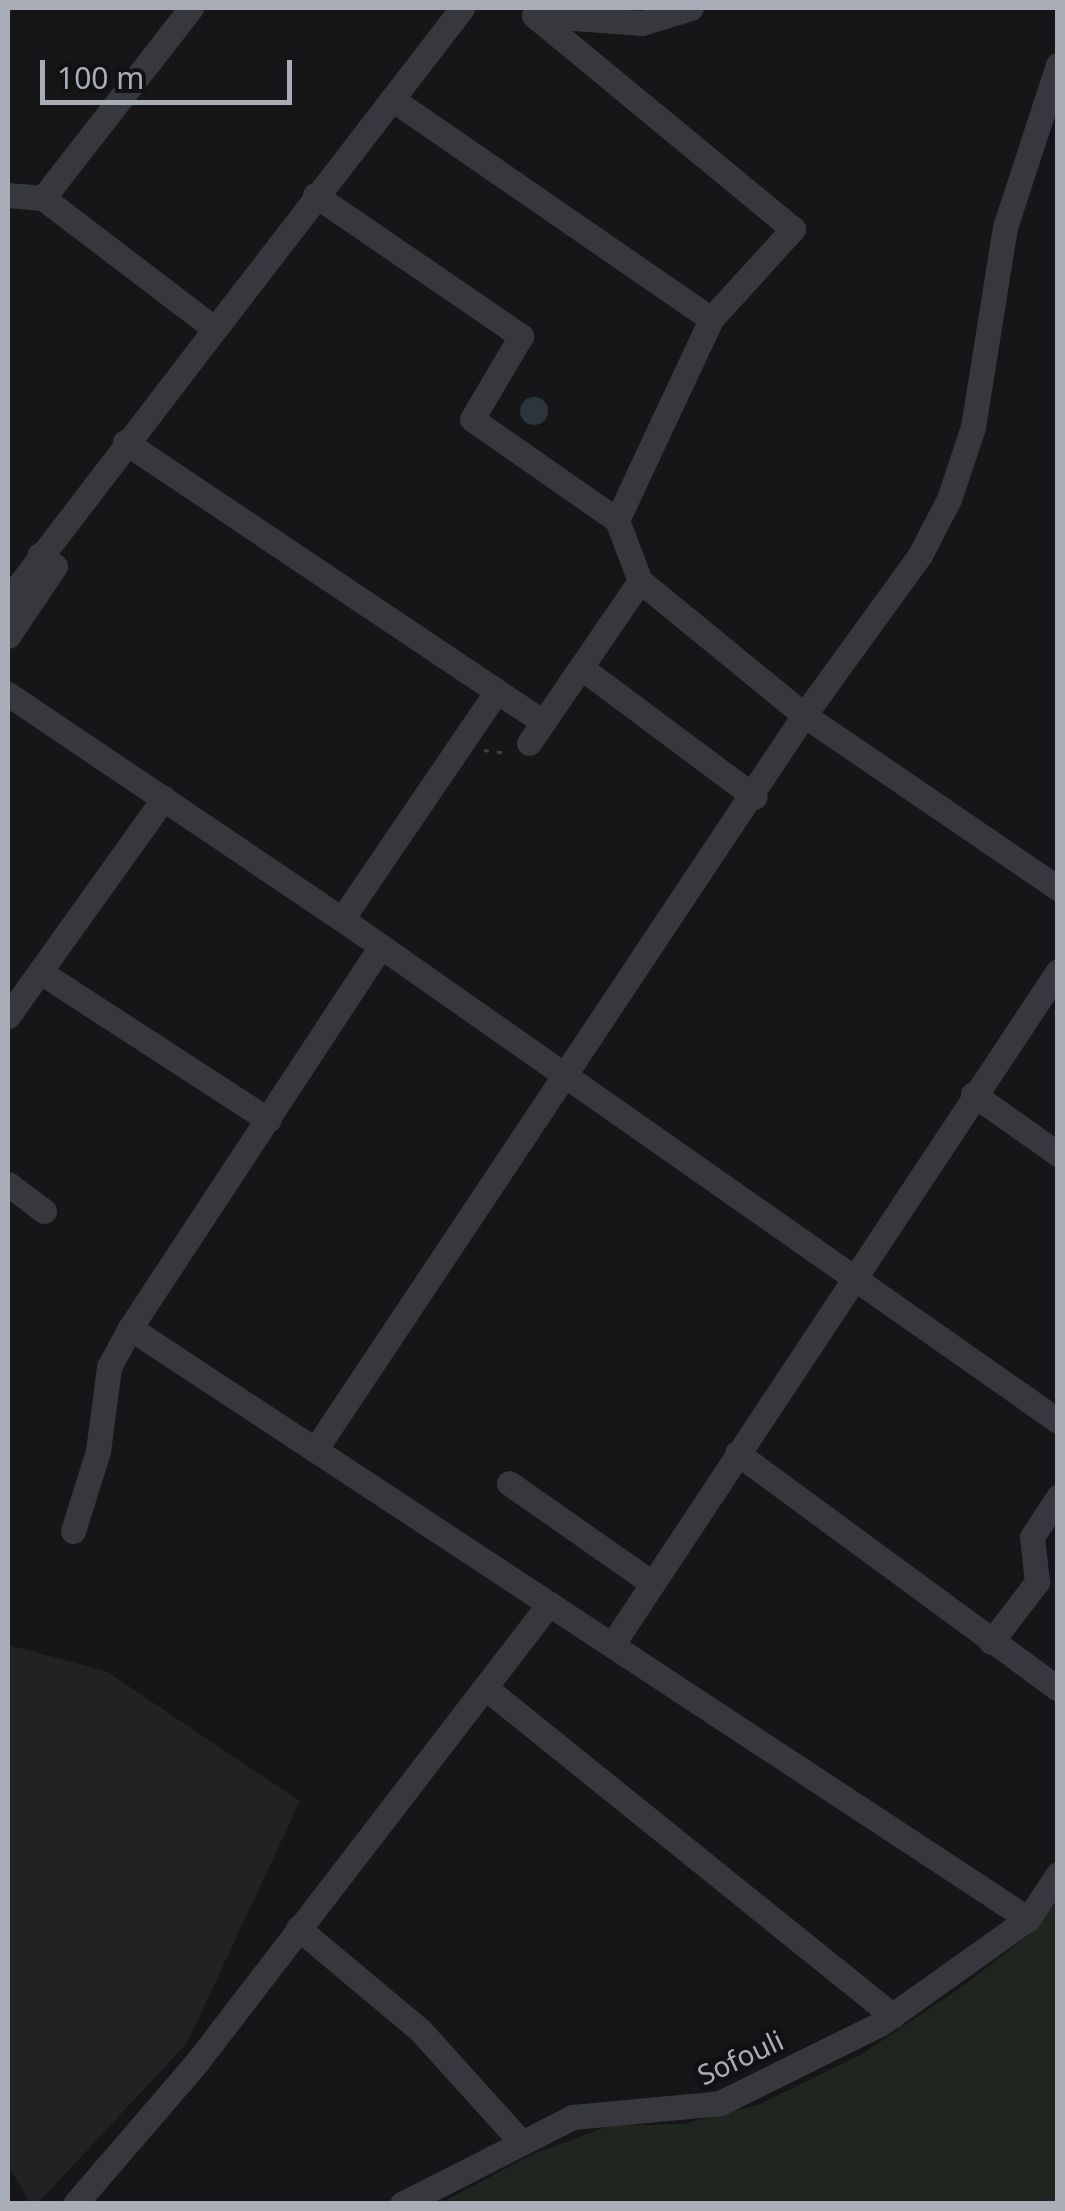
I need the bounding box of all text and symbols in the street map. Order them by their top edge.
scale bar [45,40,298,102]
text: 100 m [57,57,144,98]
street label: Sofouli [692,2023,788,2091]

